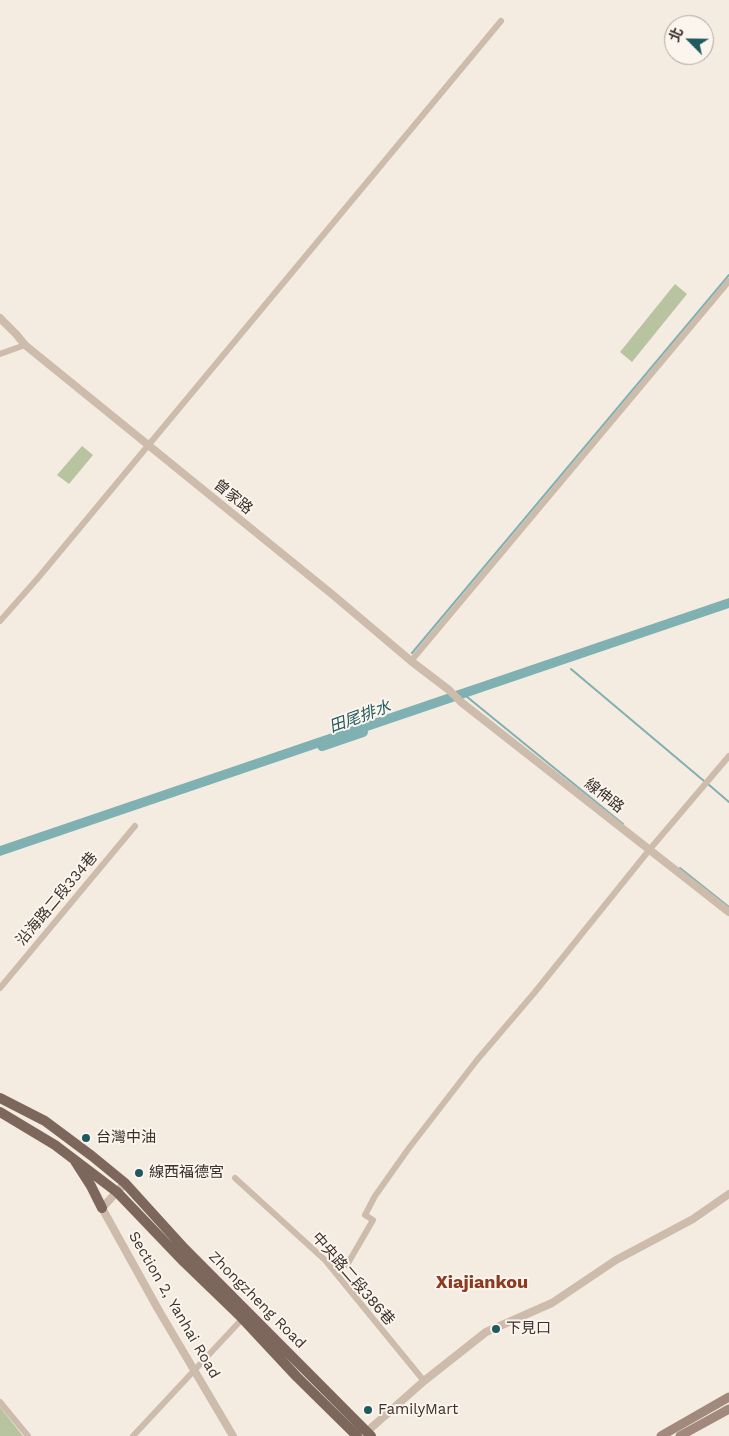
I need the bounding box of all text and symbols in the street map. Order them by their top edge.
north arrow [664,15,714,65]
text: 北 [666,25,686,44]
street label: 曾家路 [210,476,256,518]
water label: 田尾排水 [327,697,393,737]
street label: 線伸路 [581,775,627,817]
street label: 沿海路二段334巷 [13,849,101,949]
place label: 台灣中油 [96,1129,156,1147]
marker: 台灣中油 [80,1132,92,1144]
place label: 線西福德宮 [149,1164,224,1182]
marker: 線西福德宮 [133,1167,145,1179]
street label: Section 2, Yanhai Road [125,1228,223,1382]
street label: 中央路二段386巷 [308,1229,398,1329]
street label: Zhongzheng Road [205,1248,309,1352]
district label: Xiajiankou [436,1272,528,1294]
place label: 下見口 [506,1320,551,1338]
marker: 下見口 [490,1323,502,1335]
place label: FamilyMart [378,1401,458,1419]
marker: FamilyMart [362,1404,374,1416]

